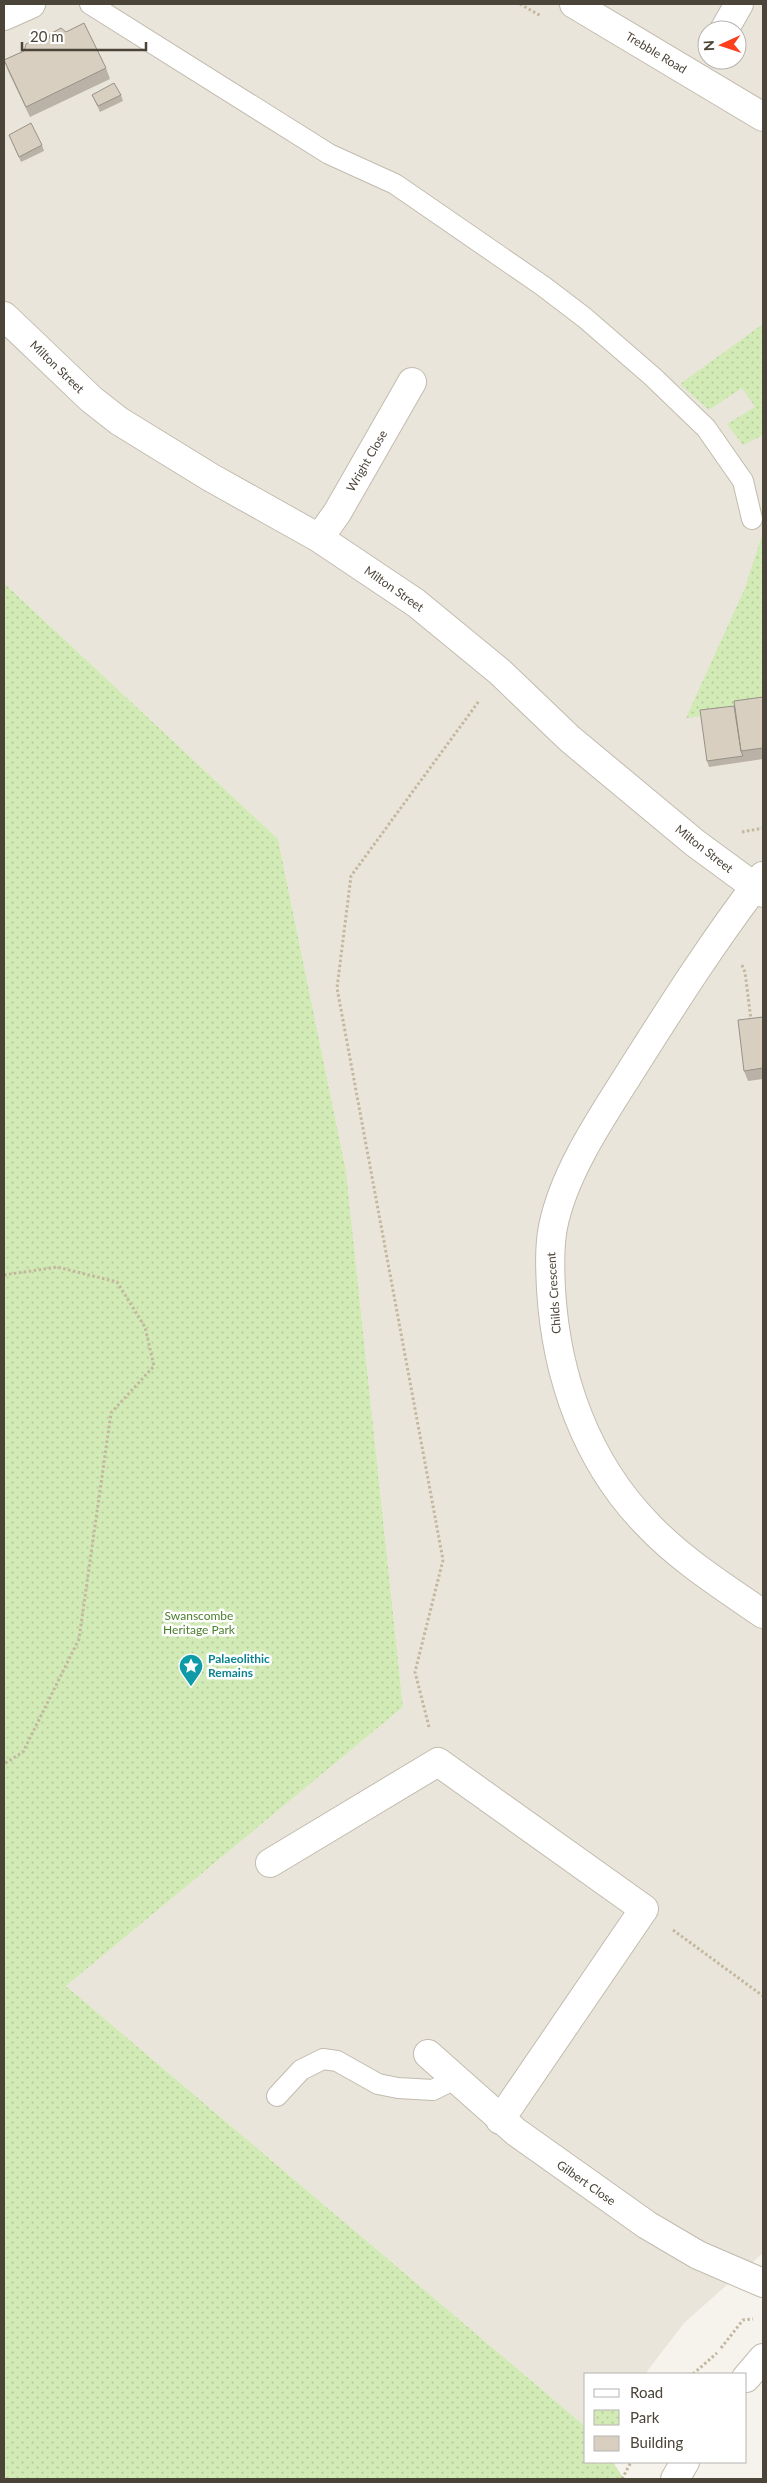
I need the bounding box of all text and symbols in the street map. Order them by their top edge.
scale bar [22,20,146,52]
north arrow [697,20,747,70]
text: 20 m [30,27,64,45]
street label: Trebble Road [623,28,689,77]
text: N [700,40,717,52]
street label: Milton Street [27,337,88,397]
street label: Wright Close [343,427,390,494]
street label: Milton Street [362,563,427,615]
street label: Milton Street [672,821,737,876]
street label: Childs Crescent [543,1251,564,1334]
park label: Swanscombe Heritage Park [163,1608,236,1637]
place label: Palaeolithic Remains [208,1651,270,1680]
place icon: Palaeolithic Remains [178,1653,204,1687]
street label: Gilbert Close [554,2157,619,2208]
legend [584,2373,747,2463]
text: Road [630,2383,663,2401]
text: Park [630,2408,660,2426]
text: Building [630,2433,683,2451]

